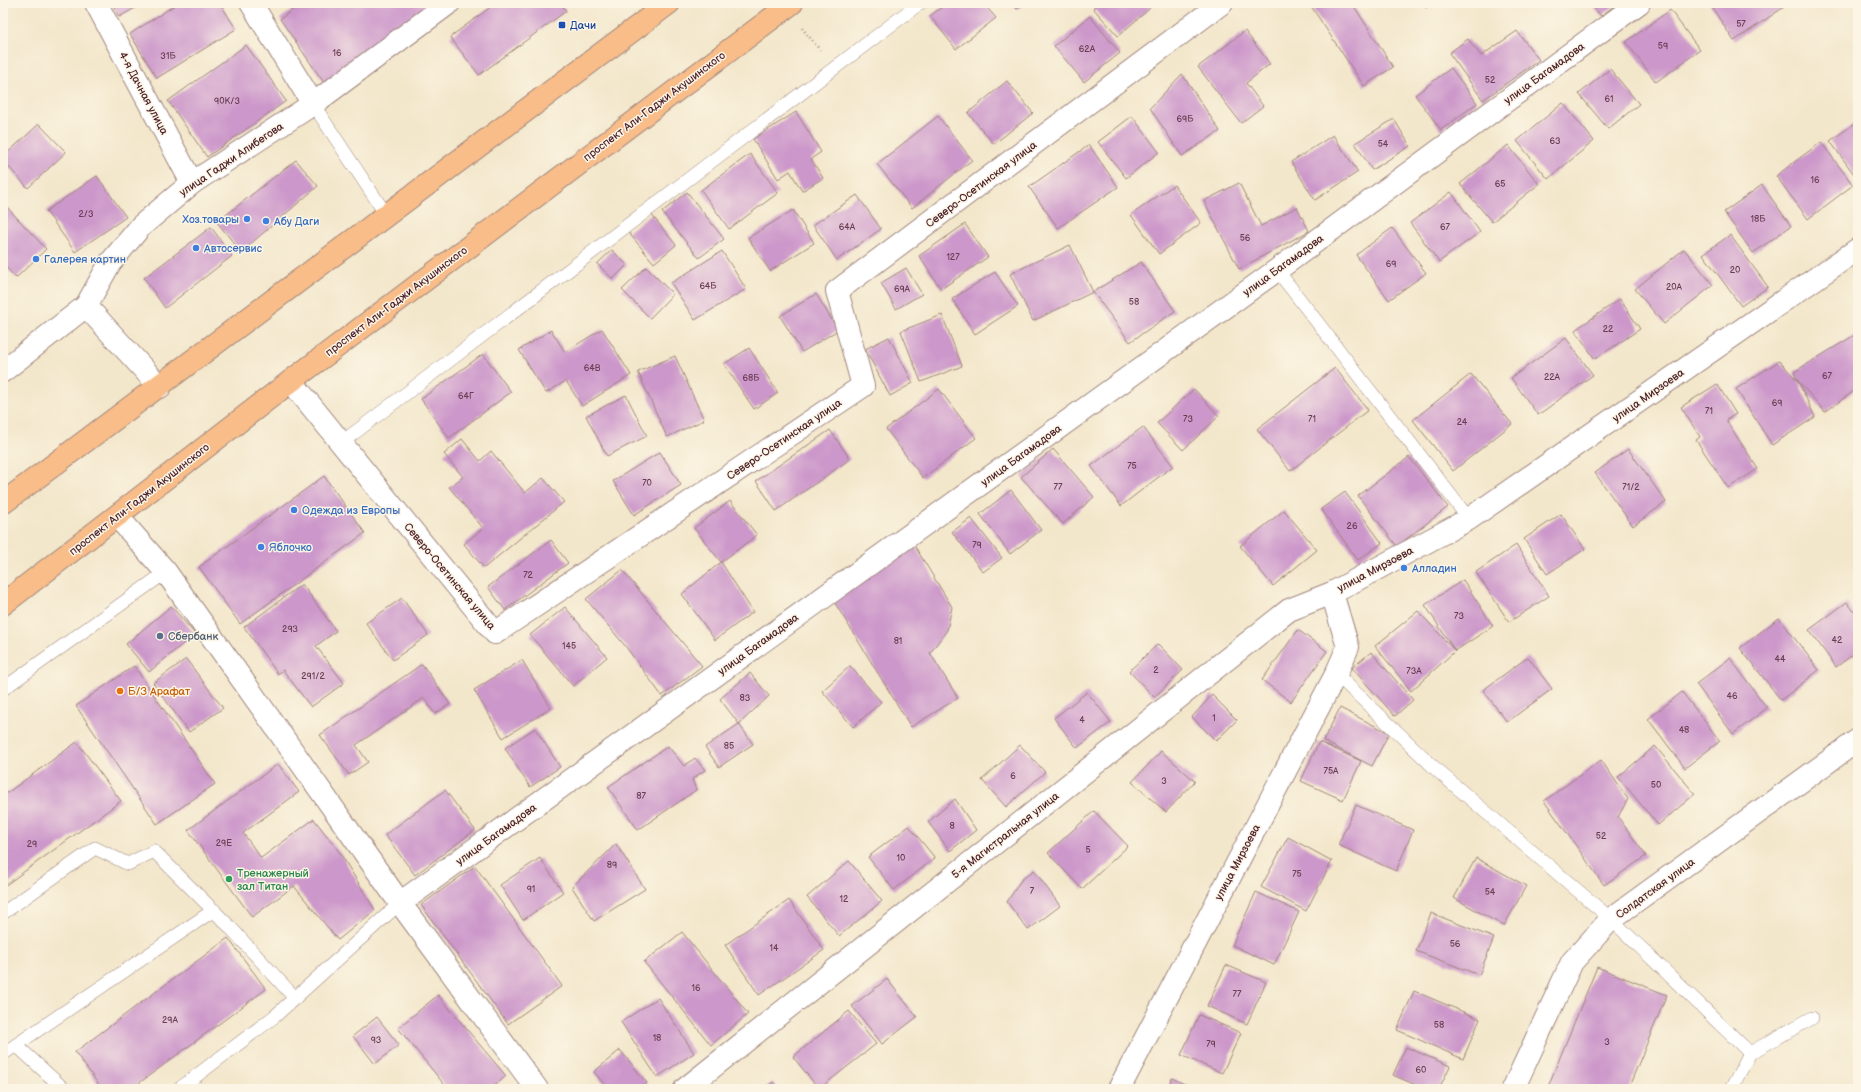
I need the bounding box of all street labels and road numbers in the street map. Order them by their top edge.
street label: улица Багамадова [1501,39,1588,107]
street label: проспект Али-Гаджи Акушинского [581,49,728,164]
street label: 4-я Дачная улица [116,50,171,137]
street label: улица Гаджи Алибегова [177,119,286,199]
street label: Северо-Осетинская улица [923,138,1040,230]
street label: улица Багамадова [1240,231,1327,299]
street label: проспект Али-Гаджи Акушинского [323,244,470,359]
street label: улица Мирзоева [1610,366,1687,425]
street label: Северо-Осетинская улица [725,396,844,483]
street label: улица Багамадова [978,421,1065,489]
street label: проспект Али-Гаджи Акушинского [67,440,212,558]
street label: Северо-Осетинская улица [401,520,498,633]
street label: улица Мирзоева [1335,544,1416,595]
street label: улица Багамадова [715,610,802,678]
street label: 5-я Магистральная улица [949,789,1062,881]
street label: улица Багамадова [453,800,540,868]
street label: улица Мирзоева [1212,822,1263,902]
street label: Солдатская улица [1613,855,1698,921]

